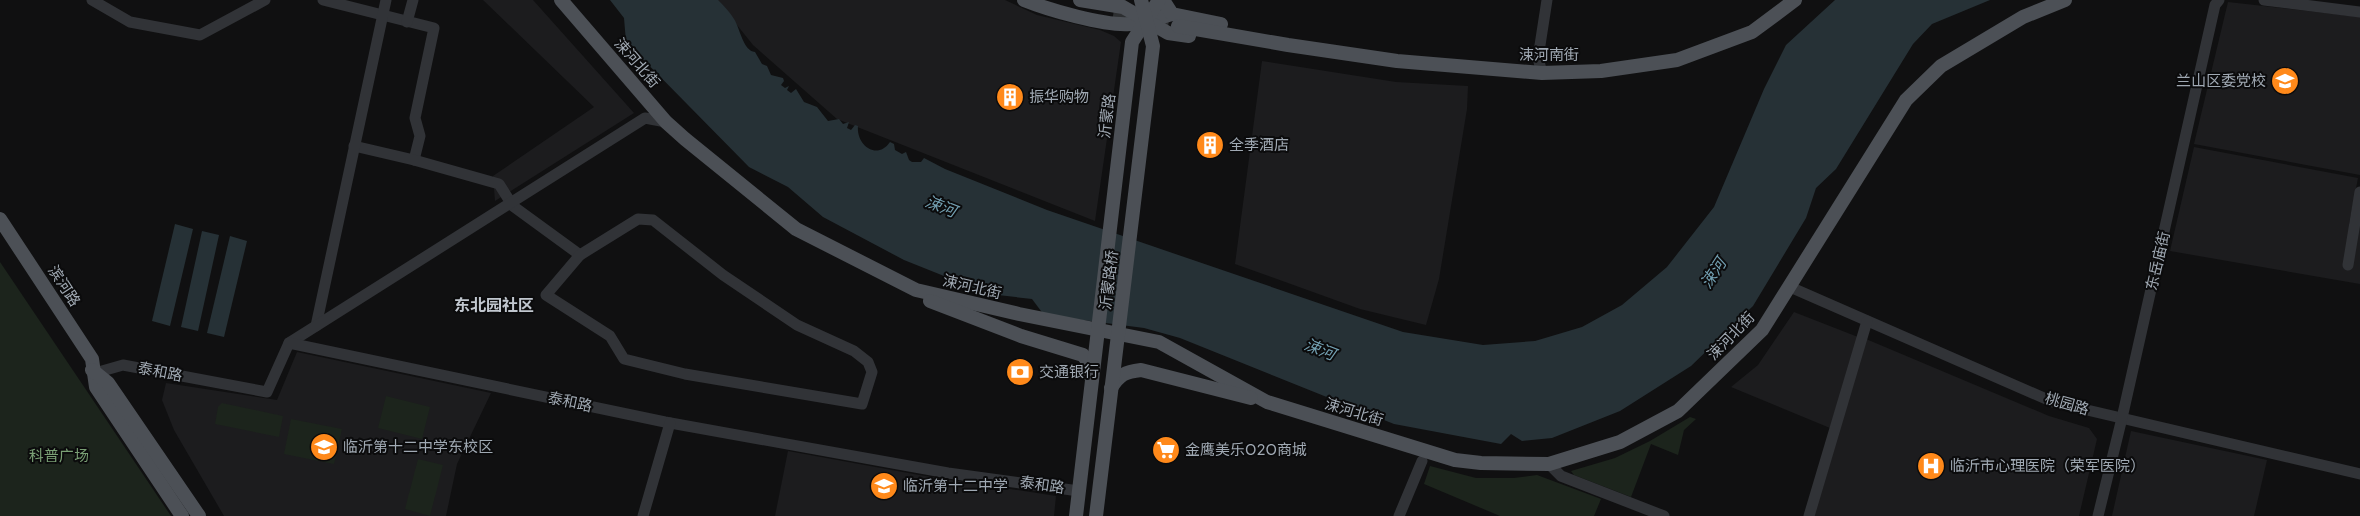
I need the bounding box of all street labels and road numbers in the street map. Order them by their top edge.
street label: 涑河北街 [611,34,664,92]
street label: 涑河南街 [1519,45,1579,64]
street label: 沂蒙路 [1094,92,1119,139]
street label: 东岳庙街 [2142,230,2174,292]
street label: 沂蒙路桥 [1095,249,1122,311]
street label: 滨河路 [44,262,85,310]
street label: 涑河北街 [941,271,1003,303]
street label: 涑河北街 [1703,307,1758,364]
street label: 泰和路 [136,358,184,385]
street label: 泰和路 [546,388,594,415]
street label: 桃园路 [2043,388,2091,419]
street label: 涑河北街 [1323,394,1386,429]
street label: 泰和路 [1018,472,1066,497]

